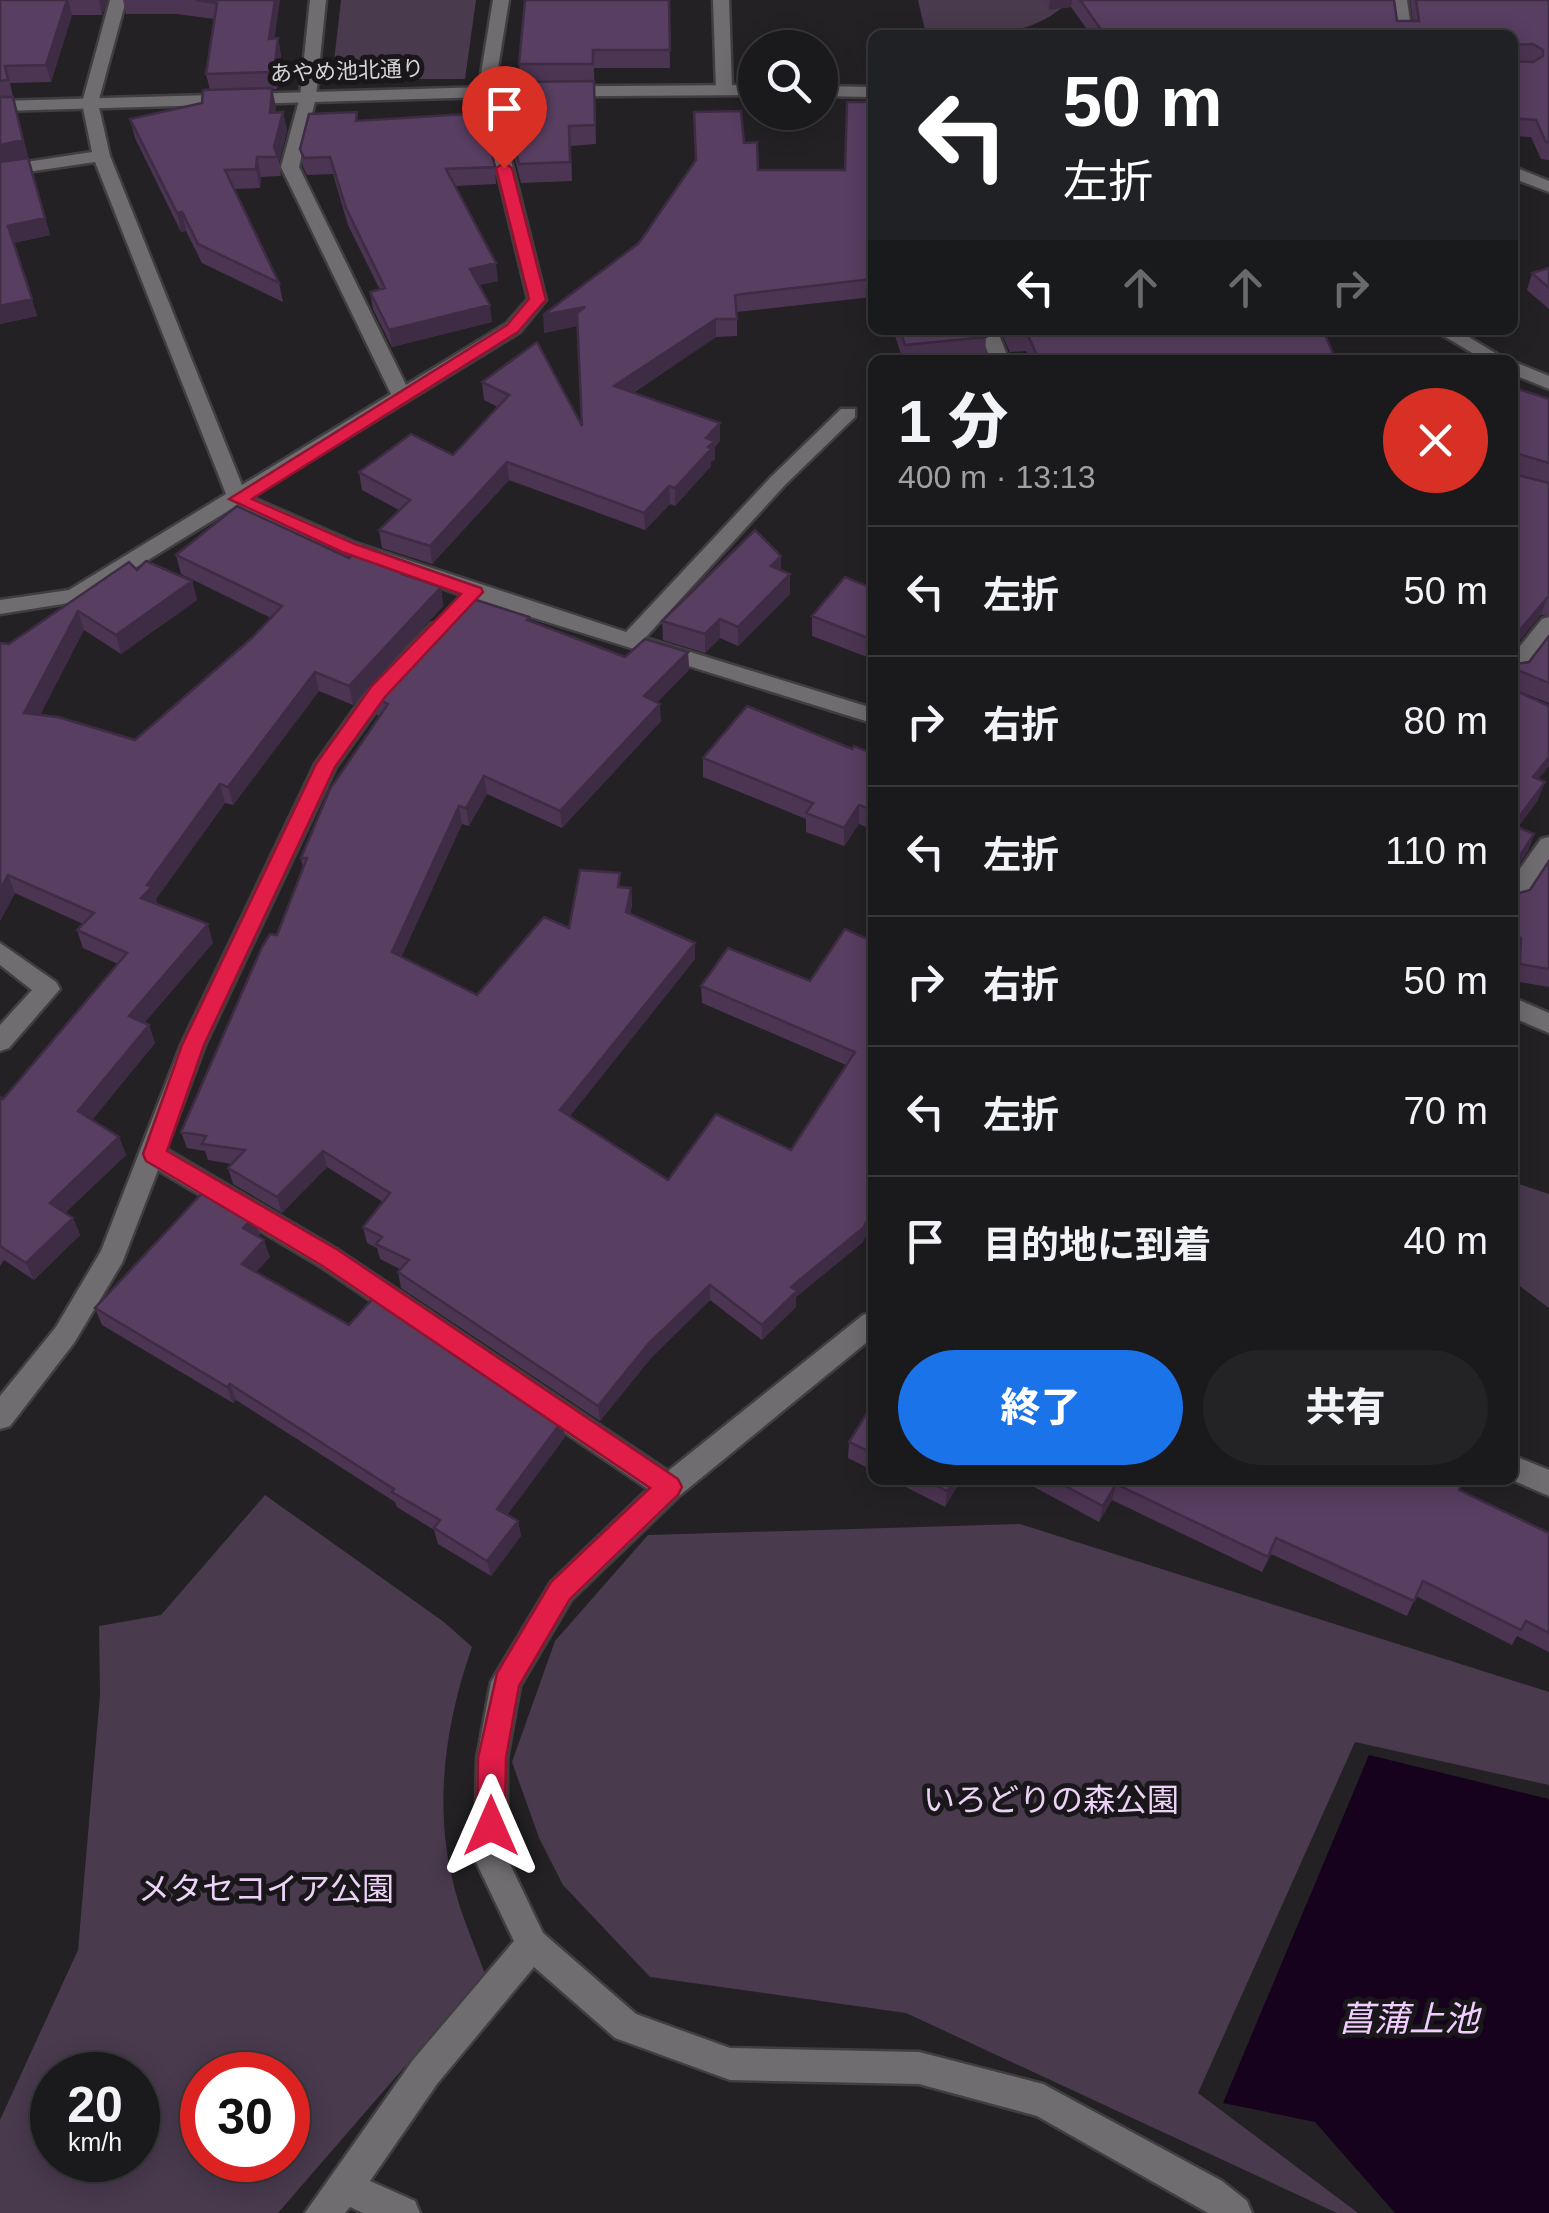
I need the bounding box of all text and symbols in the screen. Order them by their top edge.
map controls [738,30,838,130]
button: search [738,30,838,130]
street label: あやめ池北通り [270,56,424,86]
text: 50 m [1063,63,1223,141]
pin [462,66,547,169]
icon: left [898,70,1028,200]
icon: arrive [477,81,532,136]
text: 左折 [1063,156,1153,207]
icon: left [1008,260,1063,315]
icon: ahead [1113,260,1168,315]
icon: ahead [1218,260,1273,315]
icon: right [1323,260,1378,315]
text: 1 分 [898,388,1008,455]
button: close [1383,388,1488,493]
text: 400 m · 13:13 [898,459,1095,495]
icon: left [898,564,953,619]
text: 50 m [1404,570,1488,612]
text: 左折 [983,574,1059,616]
icon: right [898,694,953,749]
text: 80 m [1404,700,1488,742]
text: 右折 [983,704,1059,746]
icon: left [898,824,953,879]
text: 110 m [1385,830,1488,872]
text: 左折 [983,834,1059,876]
icon: right [898,954,953,1009]
text: 50 m [1404,960,1488,1002]
text: 右折 [983,964,1059,1006]
icon: left [898,1084,953,1139]
text: 70 m [1404,1090,1488,1132]
text: 左折 [983,1094,1059,1136]
icon: arrive [898,1214,953,1269]
text: 40 m [1404,1220,1488,1262]
text: 目的地に到着 [983,1224,1211,1266]
button: 終了 [898,1350,1183,1465]
button: 共有 [1203,1350,1488,1465]
position arrow [439,1774,543,1878]
park label: いろどりの森公園 [923,1782,1179,1818]
park label: メタセコイア公園 [138,1871,394,1907]
water label: 菖蒲上池 [1339,1999,1482,2038]
speed limit sign: 30 [180,2052,310,2182]
text: 20 [67,2077,123,2133]
text: km/h [68,2128,122,2156]

